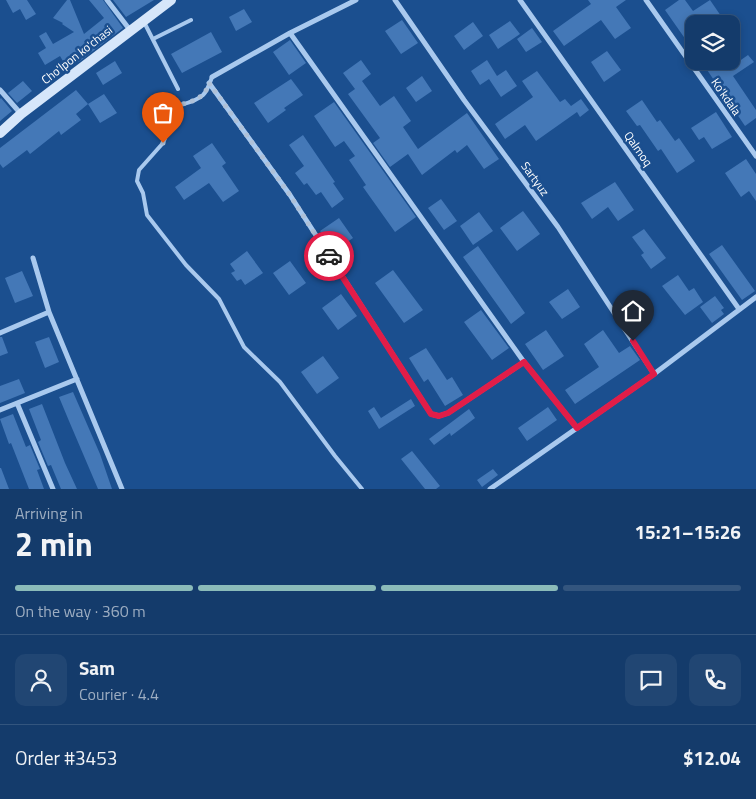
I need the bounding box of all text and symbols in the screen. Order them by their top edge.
map controls [685,15,740,70]
button: layers [685,15,740,70]
street label: Cho'lpon ko'chasi [37,21,116,89]
street label: Ko'kdala [707,74,746,119]
pin [142,92,184,143]
icon: bag [149,99,177,127]
street label: Qalmoq [619,127,657,170]
street label: Sartyuz [516,158,554,200]
courier [304,231,354,281]
icon: car [315,242,343,270]
pin [612,290,654,341]
icon: home [619,297,647,325]
text: Arriving in [15,501,83,525]
text: 15:21–15:26 [634,517,741,546]
text: 2 min [15,520,93,568]
text: On the way · 360 m [15,599,146,623]
text: Sam [79,653,115,682]
button: person [15,654,67,706]
button: chat [625,654,677,706]
button: phone [689,654,741,706]
text: Courier · 4.4 [79,682,159,706]
text: Order #3453 [15,743,117,772]
text: $12.04 [683,743,741,772]

